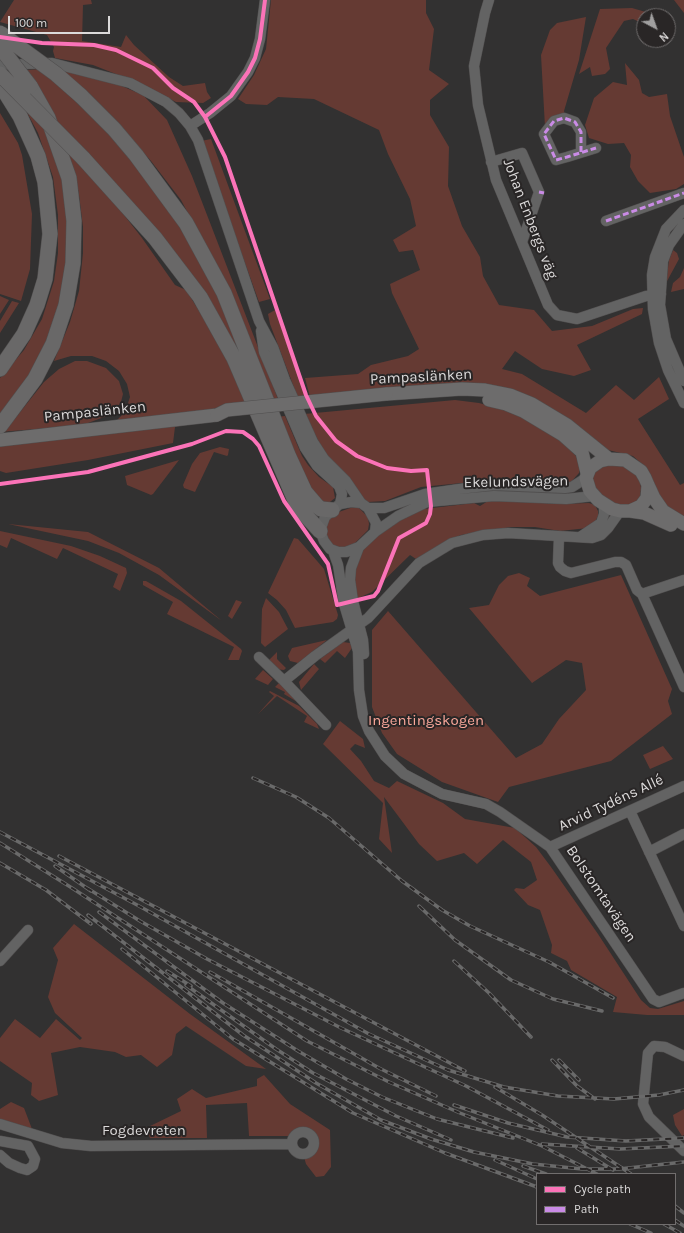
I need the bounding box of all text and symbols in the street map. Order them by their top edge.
scale bar [10,8,112,34]
north arrow [636,8,676,48]
text: 100 m [15,16,47,30]
text: N [656,29,671,44]
street label: Johan Enbergs väg [499,156,561,282]
street label: Pampaslänken [369,365,473,389]
street label: Pampaslänken [43,398,147,426]
street label: Ekelundsvägen [463,472,569,492]
park label: Ingentingskogen [368,712,484,730]
street label: Arvid Tydéns Allé [556,771,666,835]
street label: Bolstomtavägen [562,842,640,946]
street label: Fogdevreten [102,1122,186,1140]
legend [536,1173,676,1225]
text: Cycle path [574,1182,631,1196]
text: Path [574,1202,599,1216]

